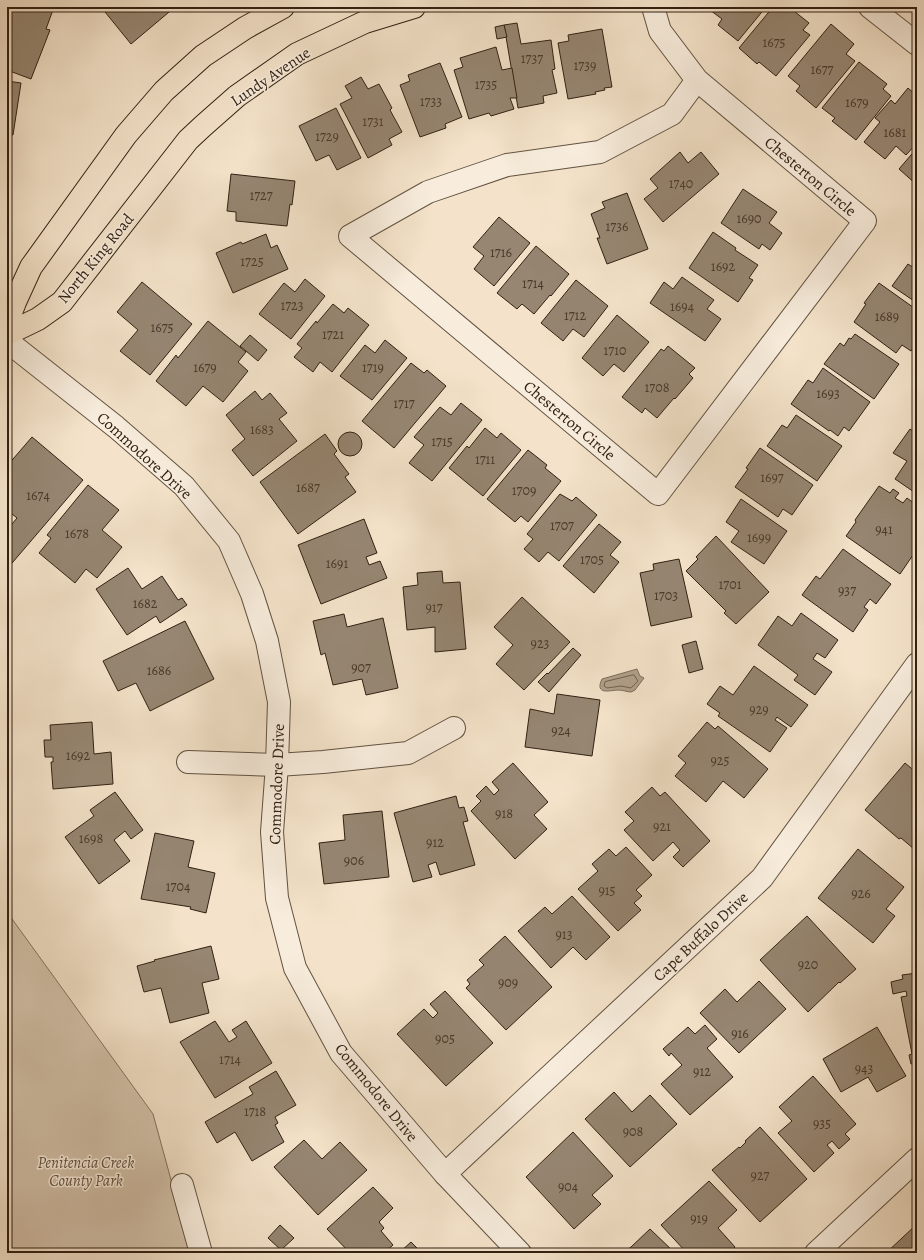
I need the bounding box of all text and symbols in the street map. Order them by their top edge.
house number: 1675 [762,33,786,52]
street label: Lundy Avenue [226,42,315,112]
house number: 1737 [521,49,543,68]
house number: 1739 [574,56,596,75]
house number: 1677 [810,60,834,79]
house number: 1735 [475,75,497,94]
house number: 1733 [420,92,442,111]
house number: 1679 [845,93,869,112]
house number: 1731 [362,112,384,131]
house number: 1681 [884,123,907,142]
house number: 1729 [315,127,339,146]
street label: Chesterton Circle [760,132,861,222]
house number: 1740 [669,174,693,193]
house number: 1727 [249,186,273,205]
street label: North King Road [53,209,139,308]
house number: 1690 [736,209,762,228]
house number: 1736 [606,217,628,236]
house number: 1716 [490,243,512,262]
house number: 1725 [240,252,264,271]
house number: 1692 [711,257,735,276]
house number: 1714 [522,274,544,293]
house number: 1723 [280,296,304,315]
house number: 1694 [670,297,694,316]
house number: 1712 [564,306,586,325]
house number: 1689 [875,307,899,326]
house number: 1675 [150,318,174,337]
house number: 1721 [322,325,344,344]
house number: 1710 [604,341,626,360]
house number: 1679 [193,358,217,377]
house number: 1719 [362,358,384,377]
street label: Chesterton Circle [519,376,620,466]
house number: 1708 [645,378,670,397]
house number: 1693 [816,384,840,403]
house number: 1717 [393,394,415,413]
street label: Commodore Drive [92,407,197,504]
house number: 1683 [250,420,274,439]
house number: 1715 [431,432,453,451]
house number: 1711 [475,450,495,469]
house number: 1697 [760,468,784,487]
house number: 1687 [296,478,320,497]
house number: 1709 [512,481,536,500]
house number: 1674 [26,486,50,505]
house number: 1707 [550,516,574,535]
house number: 941 [875,520,893,539]
house number: 1678 [65,524,89,543]
house number: 1699 [747,528,771,547]
house number: 1705 [580,550,604,569]
house number: 1691 [326,554,348,573]
house number: 1701 [719,575,742,594]
house number: 937 [838,581,856,600]
house number: 1703 [654,586,678,605]
house number: 1682 [133,594,158,613]
house number: 917 [425,598,443,617]
house number: 923 [531,634,550,653]
house number: 907 [351,658,371,677]
house number: 1686 [147,661,171,680]
house number: 929 [749,700,769,719]
house number: 924 [551,721,571,740]
street label: Commodore Drive [264,723,290,845]
house number: 1692 [66,746,90,765]
house number: 925 [710,751,730,770]
house number: 918 [495,804,513,823]
house number: 921 [653,817,671,836]
house number: 1698 [79,829,103,848]
house number: 912 [426,833,444,852]
house number: 906 [344,851,364,870]
house number: 1704 [166,877,190,896]
house number: 915 [598,881,616,900]
house number: 926 [851,884,871,903]
street label: Cape Buffalo Drive [648,887,753,987]
house number: 913 [556,925,573,944]
house number: 920 [798,955,818,974]
house number: 909 [498,973,518,992]
house number: 916 [731,1024,749,1043]
house number: 905 [435,1029,455,1048]
street label: Commodore Drive [330,1039,423,1147]
house number: 1714 [219,1050,241,1069]
house number: 943 [855,1059,873,1078]
house number: 912 [693,1062,711,1081]
house number: 1718 [244,1102,266,1121]
house number: 935 [813,1114,831,1133]
house number: 908 [623,1122,644,1141]
park label: Penitencia Creek County Park [38,1152,134,1192]
house number: 927 [751,1166,770,1185]
house number: 904 [558,1177,578,1196]
house number: 919 [690,1209,708,1228]

